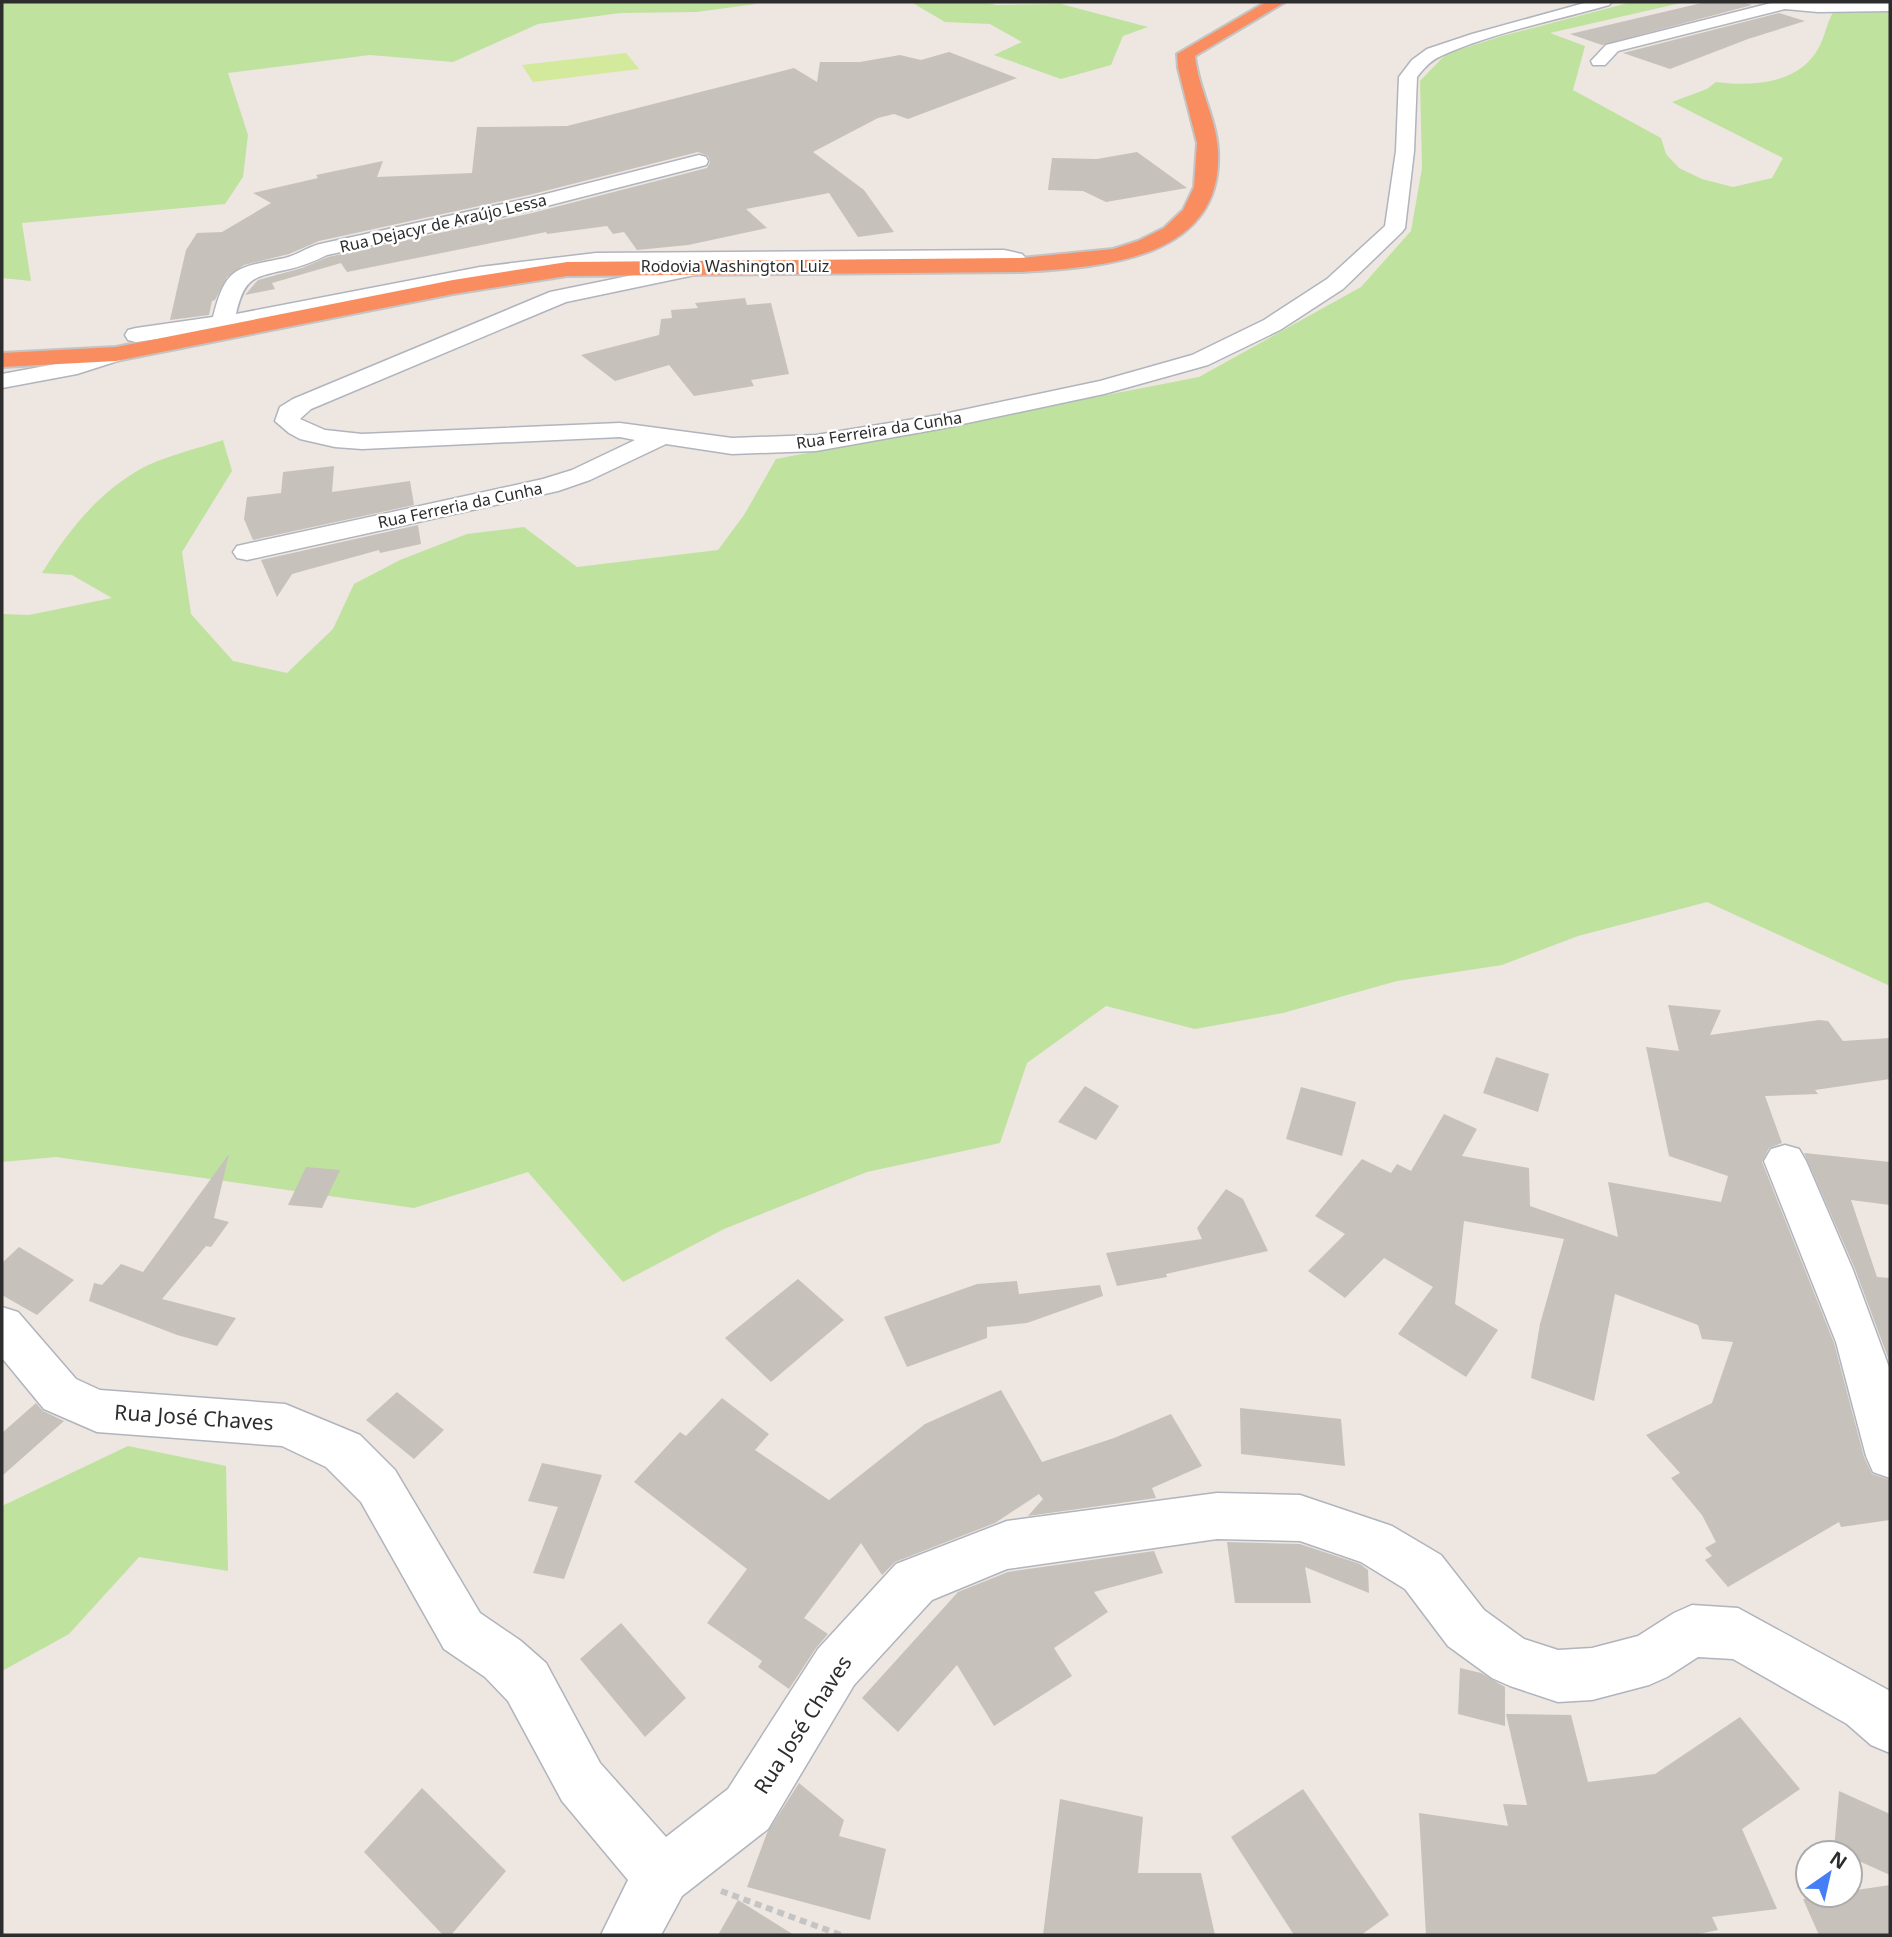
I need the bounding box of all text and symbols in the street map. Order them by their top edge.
street label: Rua Dejacyr de Araújo Lessa [337,188,549,258]
street label: Rodovia Washington Luiz [641,255,829,277]
street label: Rua Ferreira da Cunha [795,406,963,454]
street label: Rua Ferreria da Cunha [376,477,544,533]
street label: Rua José Chaves [113,1397,275,1437]
street label: Rua José Chaves [747,1650,857,1799]
north arrow [1794,1839,1864,1909]
text: N [1825,1845,1852,1875]

